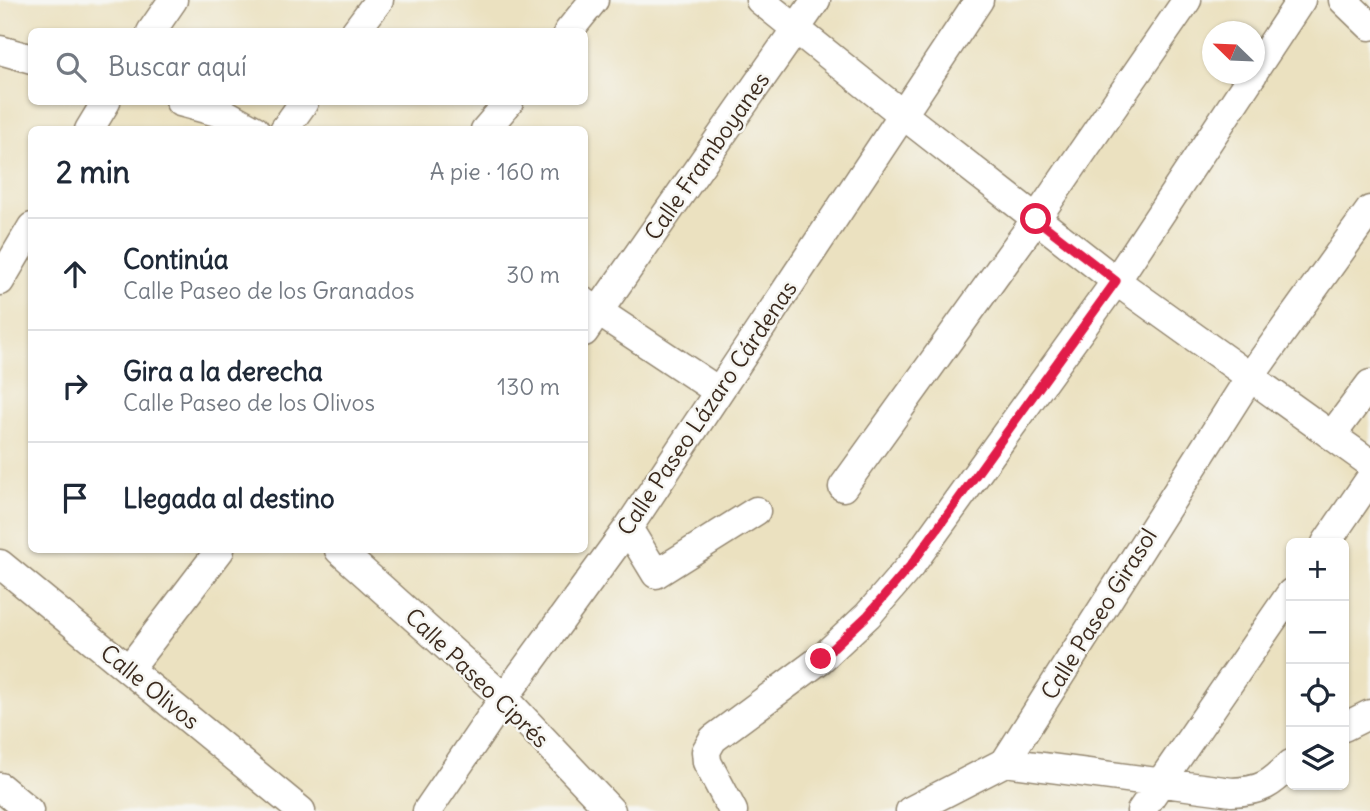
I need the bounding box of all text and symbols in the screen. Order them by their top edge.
north arrow [1202,21,1265,84]
search box [28,28,588,105]
icon: search [52,48,90,86]
text: Buscar aquí [108,50,247,83]
street label: Calle Framboyanes [638,66,775,245]
text: 2 min [56,153,130,191]
text: A pie · 160 m [430,157,560,186]
route start [1020,203,1051,234]
text: Continúa [123,243,229,276]
icon: ahead [56,255,94,293]
text: 30 m [506,260,560,289]
street label: Calle Paseo Lázaro Cárdenas [610,275,803,541]
text: Calle Paseo de los Granados [123,276,414,305]
text: Gira a la derecha [123,355,323,388]
icon: right [56,367,94,405]
text: 130 m [497,372,560,401]
text: Calle Paseo de los Olivos [123,388,375,417]
icon: arrive [56,479,94,517]
text: Llegada al destino [123,482,335,515]
street label: Calle Paseo Girasol [1034,523,1163,705]
map controls [1286,538,1349,790]
button: + [1286,538,1349,601]
button: − [1286,601,1349,664]
street label: Calle Paseo Ciprés [399,602,555,754]
street label: Calle Olivos [95,638,206,735]
route end [805,643,836,674]
button: locate [1286,664,1349,727]
button: layers [1286,727,1349,790]

